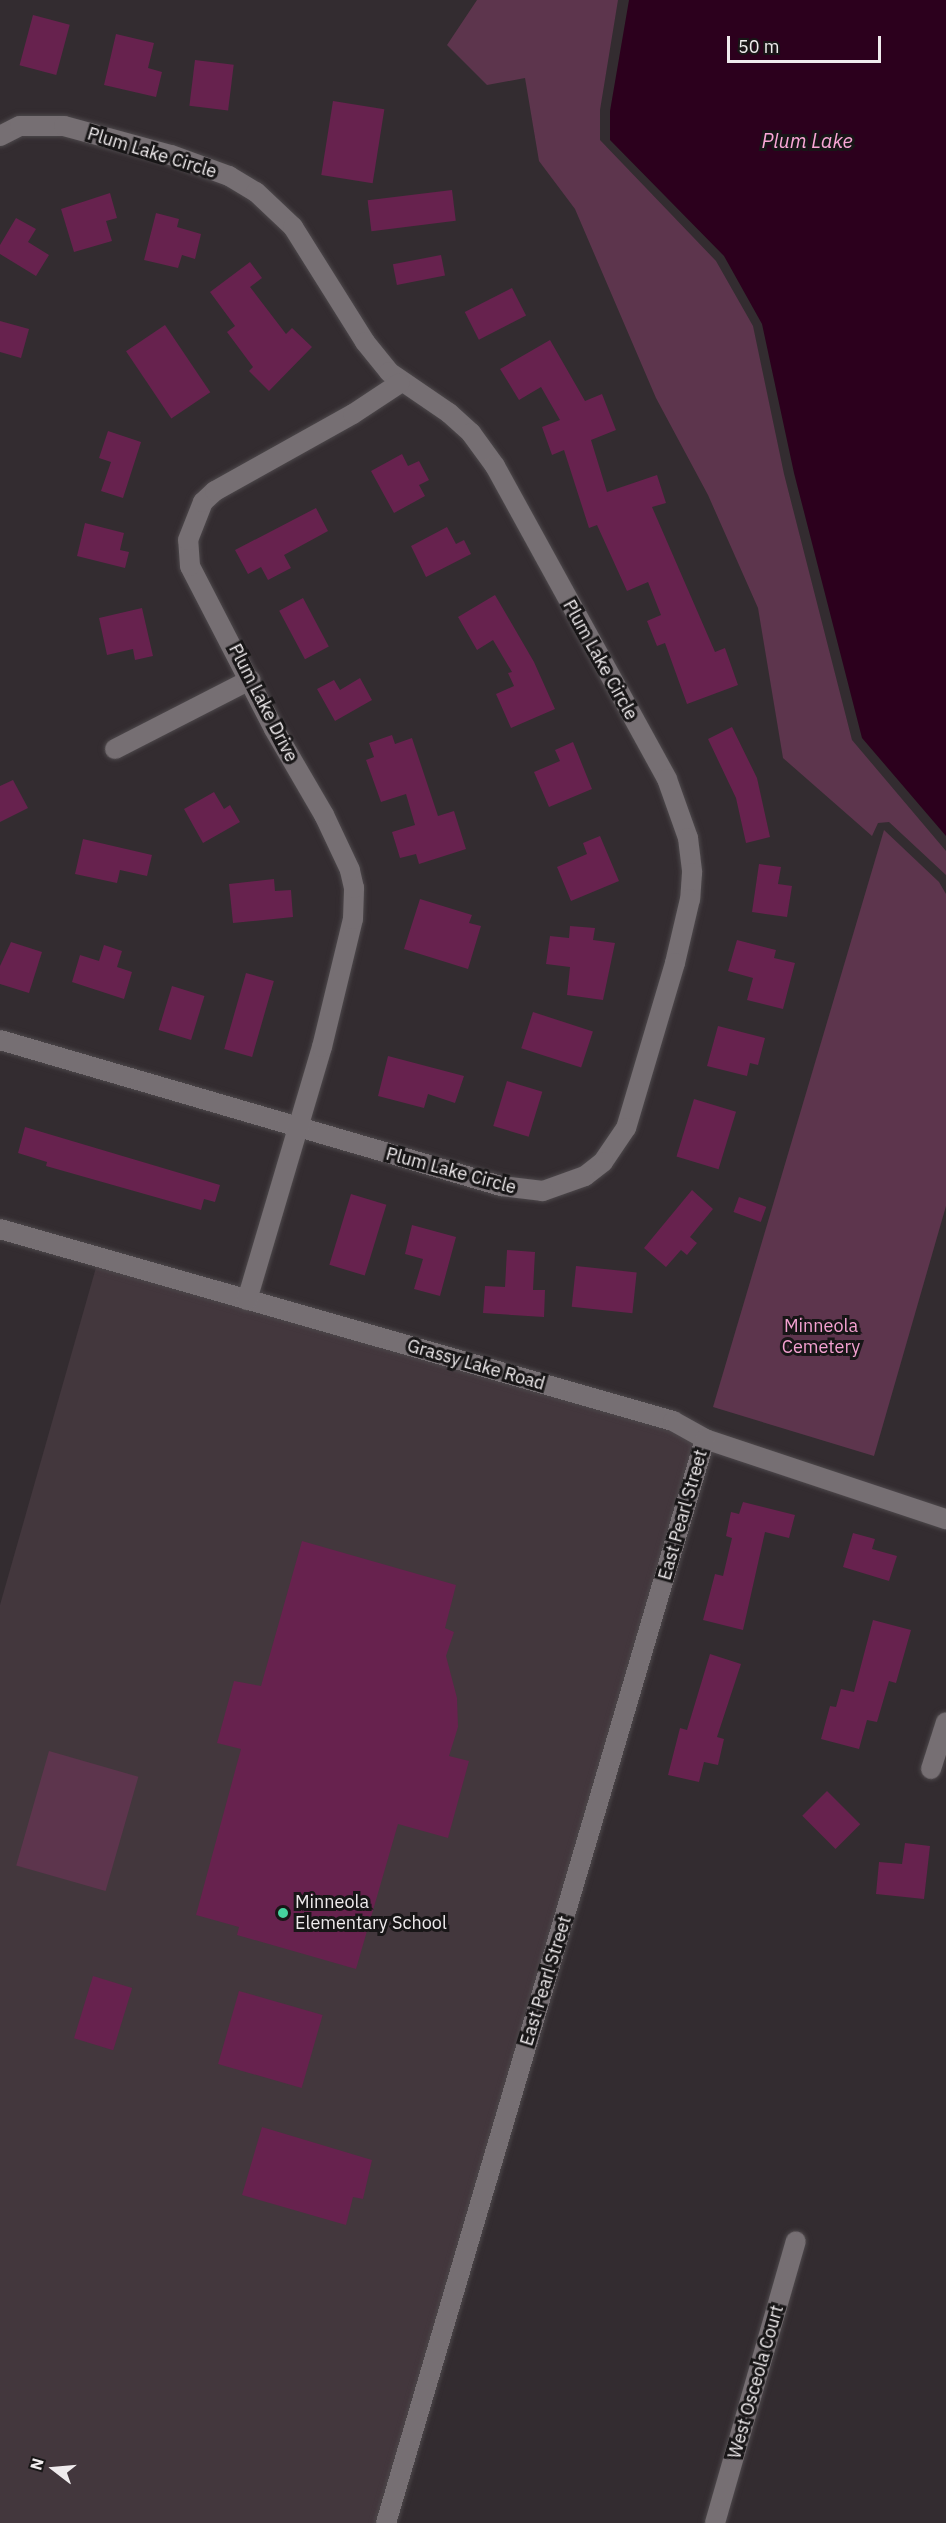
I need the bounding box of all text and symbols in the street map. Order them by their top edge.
scale bar [730,24,884,62]
text: 50 m [738,35,780,58]
street label: Plum Lake Circle [85,123,219,183]
water label: Plum Lake [761,128,853,152]
street label: Plum Lake Circle [558,596,642,724]
street label: Plum Lake Drive [224,640,302,766]
street label: Plum Lake Circle [384,1143,518,1199]
park label: Minneola Cemetery [782,1316,860,1358]
street label: Grassy Lake Road [405,1335,547,1395]
street label: East Pearl Street [654,1447,712,1583]
place label: Minneola Elementary School [295,1892,447,1934]
marker: Minneola Elementary School [276,1906,290,1920]
street label: East Pearl Street [516,1914,576,2048]
street label: West Osceola Court [724,2303,788,2461]
north arrow [24,2439,84,2499]
text: N [25,2456,48,2472]

